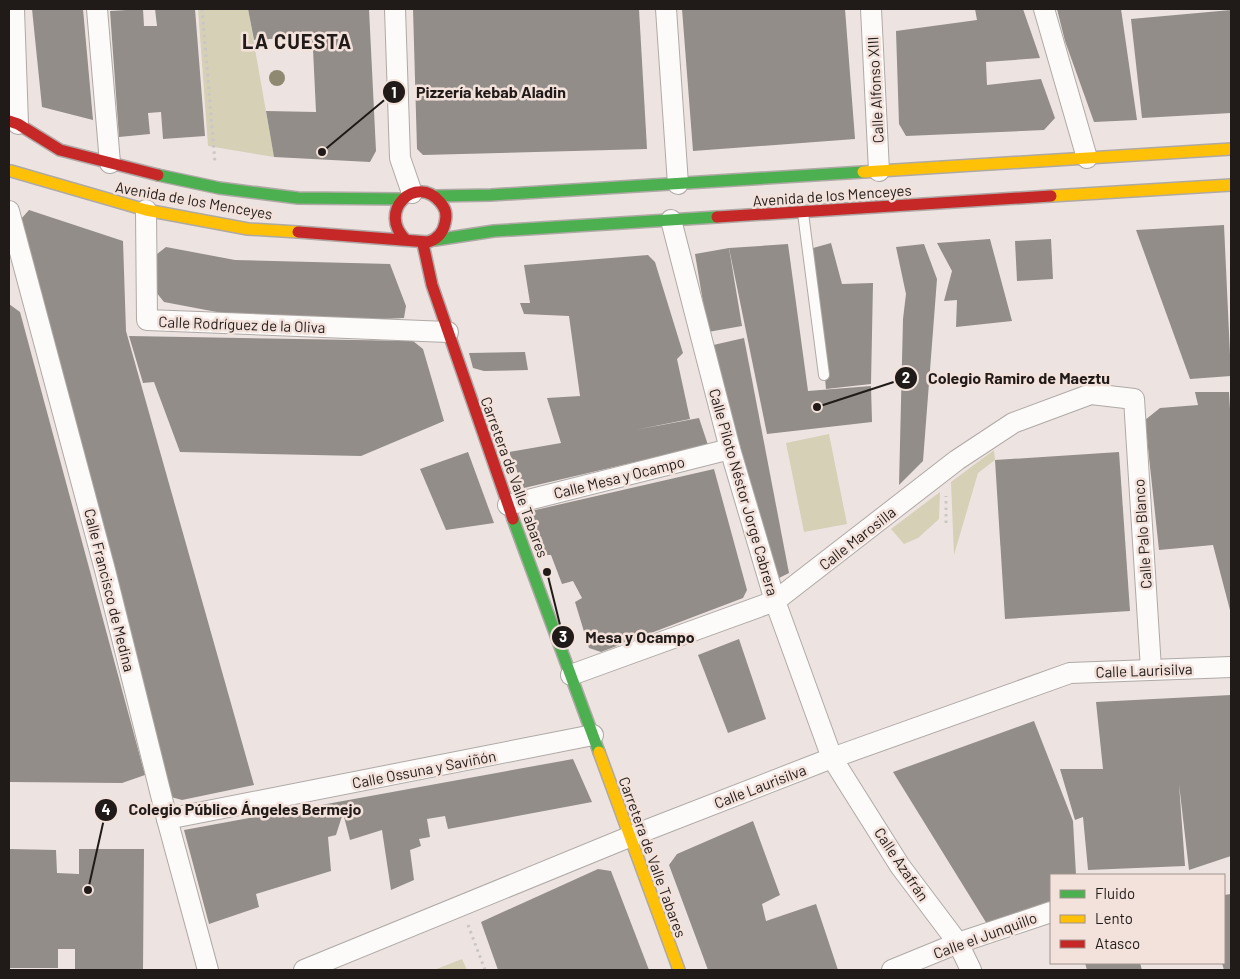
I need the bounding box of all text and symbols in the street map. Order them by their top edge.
district label: LA CUESTA [242,29,352,53]
street label: Calle Alfonso XIII [863,36,887,144]
callout: Pizzería kebab Aladin [381,77,576,108]
text: Pizzería kebab Aladin [416,82,566,101]
text: 1 [391,83,397,101]
street label: Avenida de los Menceyes [114,177,274,223]
street label: Avenida de los Menceyes [752,180,912,210]
street label: Calle Rodríguez de la Oliva [158,312,326,336]
callout: Colegio Ramiro de Maeztu [893,363,1120,394]
text: 2 [902,368,910,386]
text: Colegio Ramiro de Maeztu [928,368,1110,387]
street label: Calle Piloto Néstor Jorge Cabrera [706,386,782,598]
street label: Carretera de Valle Tabares [477,394,553,560]
street label: Calle Mesa y Ocampo [552,452,686,502]
street label: Calle Palo Blanco [1129,478,1155,590]
street label: Calle Marosilla [815,503,899,573]
street label: Calle Francisco de Medina [81,507,139,673]
callout: Mesa y Ocampo [551,622,705,653]
text: 3 [559,627,567,645]
text: Mesa y Ocampo [585,627,695,646]
street label: Calle Laurisilva [1095,659,1193,681]
street label: Calle Ossuna y Saviñón [350,746,498,792]
street label: Calle Laurisilva [711,760,809,812]
street label: Carretera de Valle Tabares [615,774,691,940]
callout: Colegio Público Ángeles Bermejo [94,794,372,825]
text: Colegio Público Ángeles Bermejo [129,799,362,818]
text: 4 [101,800,111,818]
street label: Calle Azafrán [871,824,933,904]
legend [1050,874,1225,964]
text: Fluido [1095,884,1135,902]
street label: Calle el Junquillo [931,908,1039,962]
text: Lento [1095,909,1133,927]
text: Atasco [1095,934,1140,952]

